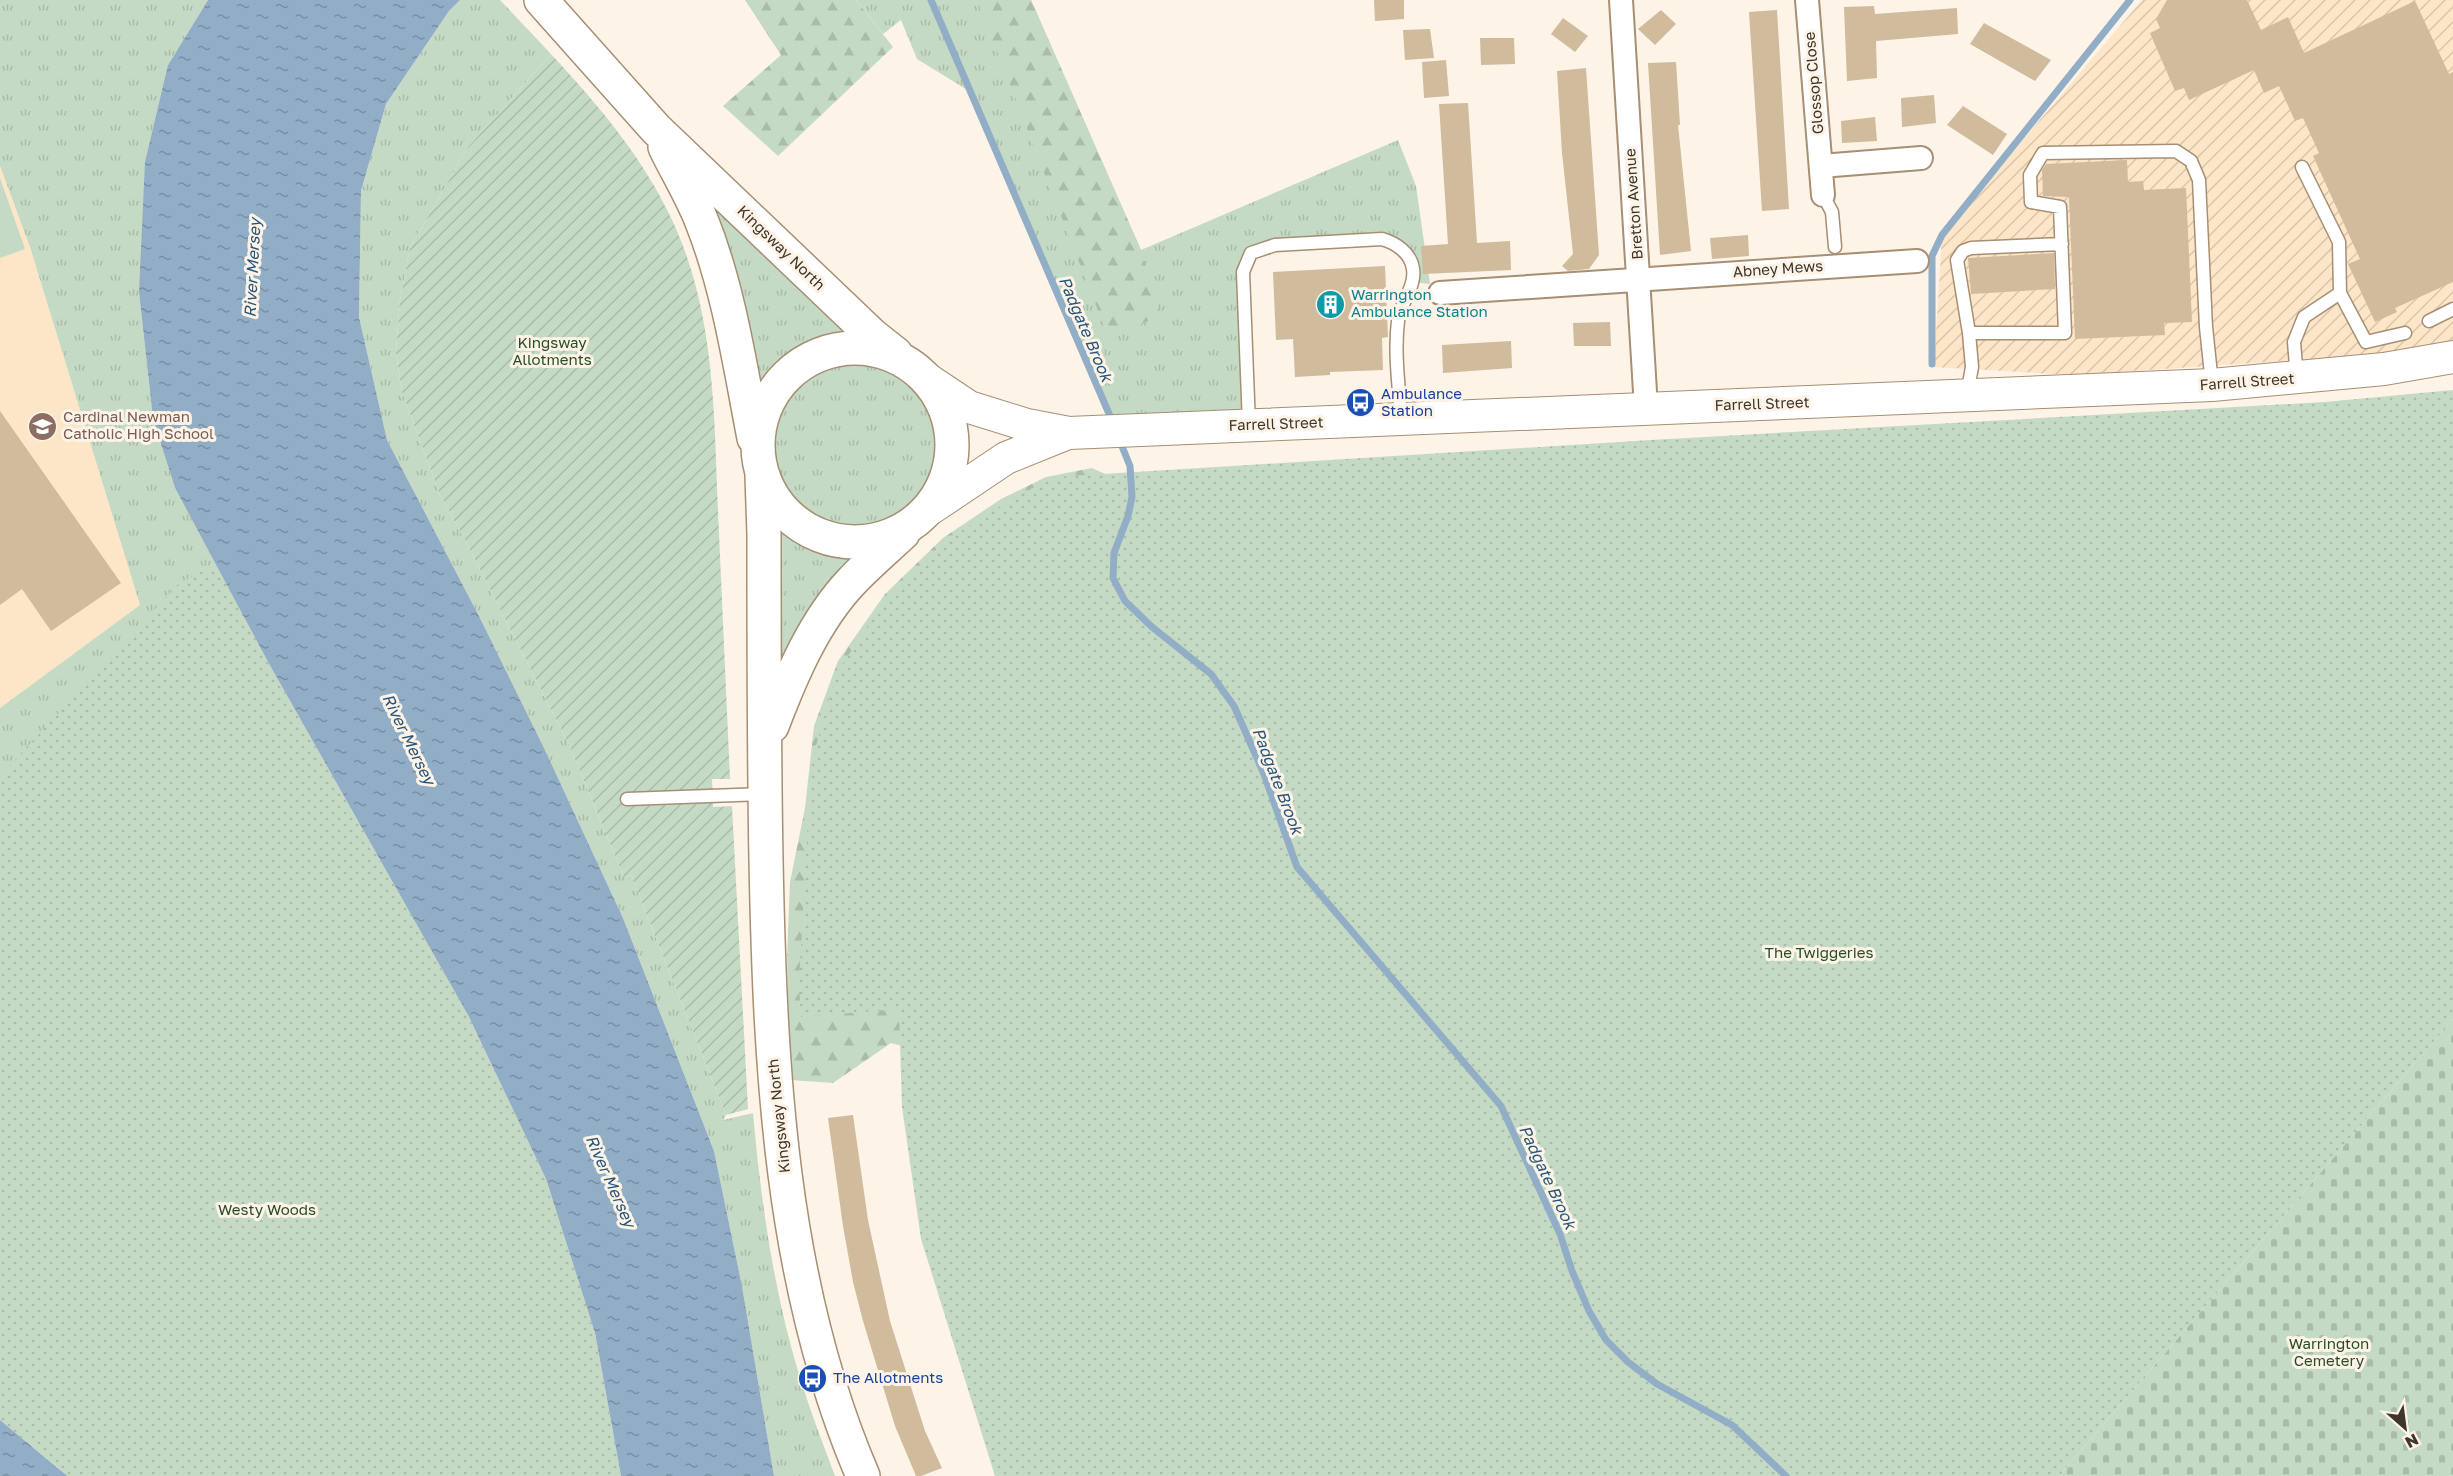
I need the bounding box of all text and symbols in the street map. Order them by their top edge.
street label: Glossop Close [1800,31,1826,135]
street label: Bretton Avenue [1620,148,1646,260]
street label: Kingsway North [734,201,829,294]
water label: River Mersey [239,216,265,318]
street label: Abney Mews [1732,256,1824,280]
water label: Padgate Brook [1055,273,1118,387]
place label: Warrington Ambulance Station [1351,285,1488,320]
building icon: Warrington Ambulance Station [1314,288,1346,320]
park label: Kingsway Allotments [512,333,592,368]
street label: Farrell Street [2199,369,2295,393]
place label: Ambulance Station [1381,384,1462,419]
bus stop icon: Ambulance Station [1344,387,1376,419]
street label: Farrell Street [1714,392,1810,414]
place label: Cardinal Newman Catholic High School [63,407,214,442]
school or university icon: Cardinal Newman Catholic High School [26,410,58,442]
street label: Farrell Street [1228,412,1324,434]
water label: River Mersey [378,690,441,790]
water label: Padgate Brook [1248,725,1308,839]
park label: The Twiggeries [1765,943,1873,961]
street label: Kingsway North [763,1058,793,1174]
water label: Padgate Brook [1515,1122,1582,1234]
water label: River Mersey [582,1132,641,1232]
park label: Westy Woods [218,1200,316,1218]
park label: Warrington Cemetery [2289,1334,2369,1369]
bus stop icon: The Allotments [796,1362,828,1394]
place label: The Allotments [833,1368,943,1386]
north arrow [2375,1398,2435,1458]
text: N [2402,1430,2422,1453]

